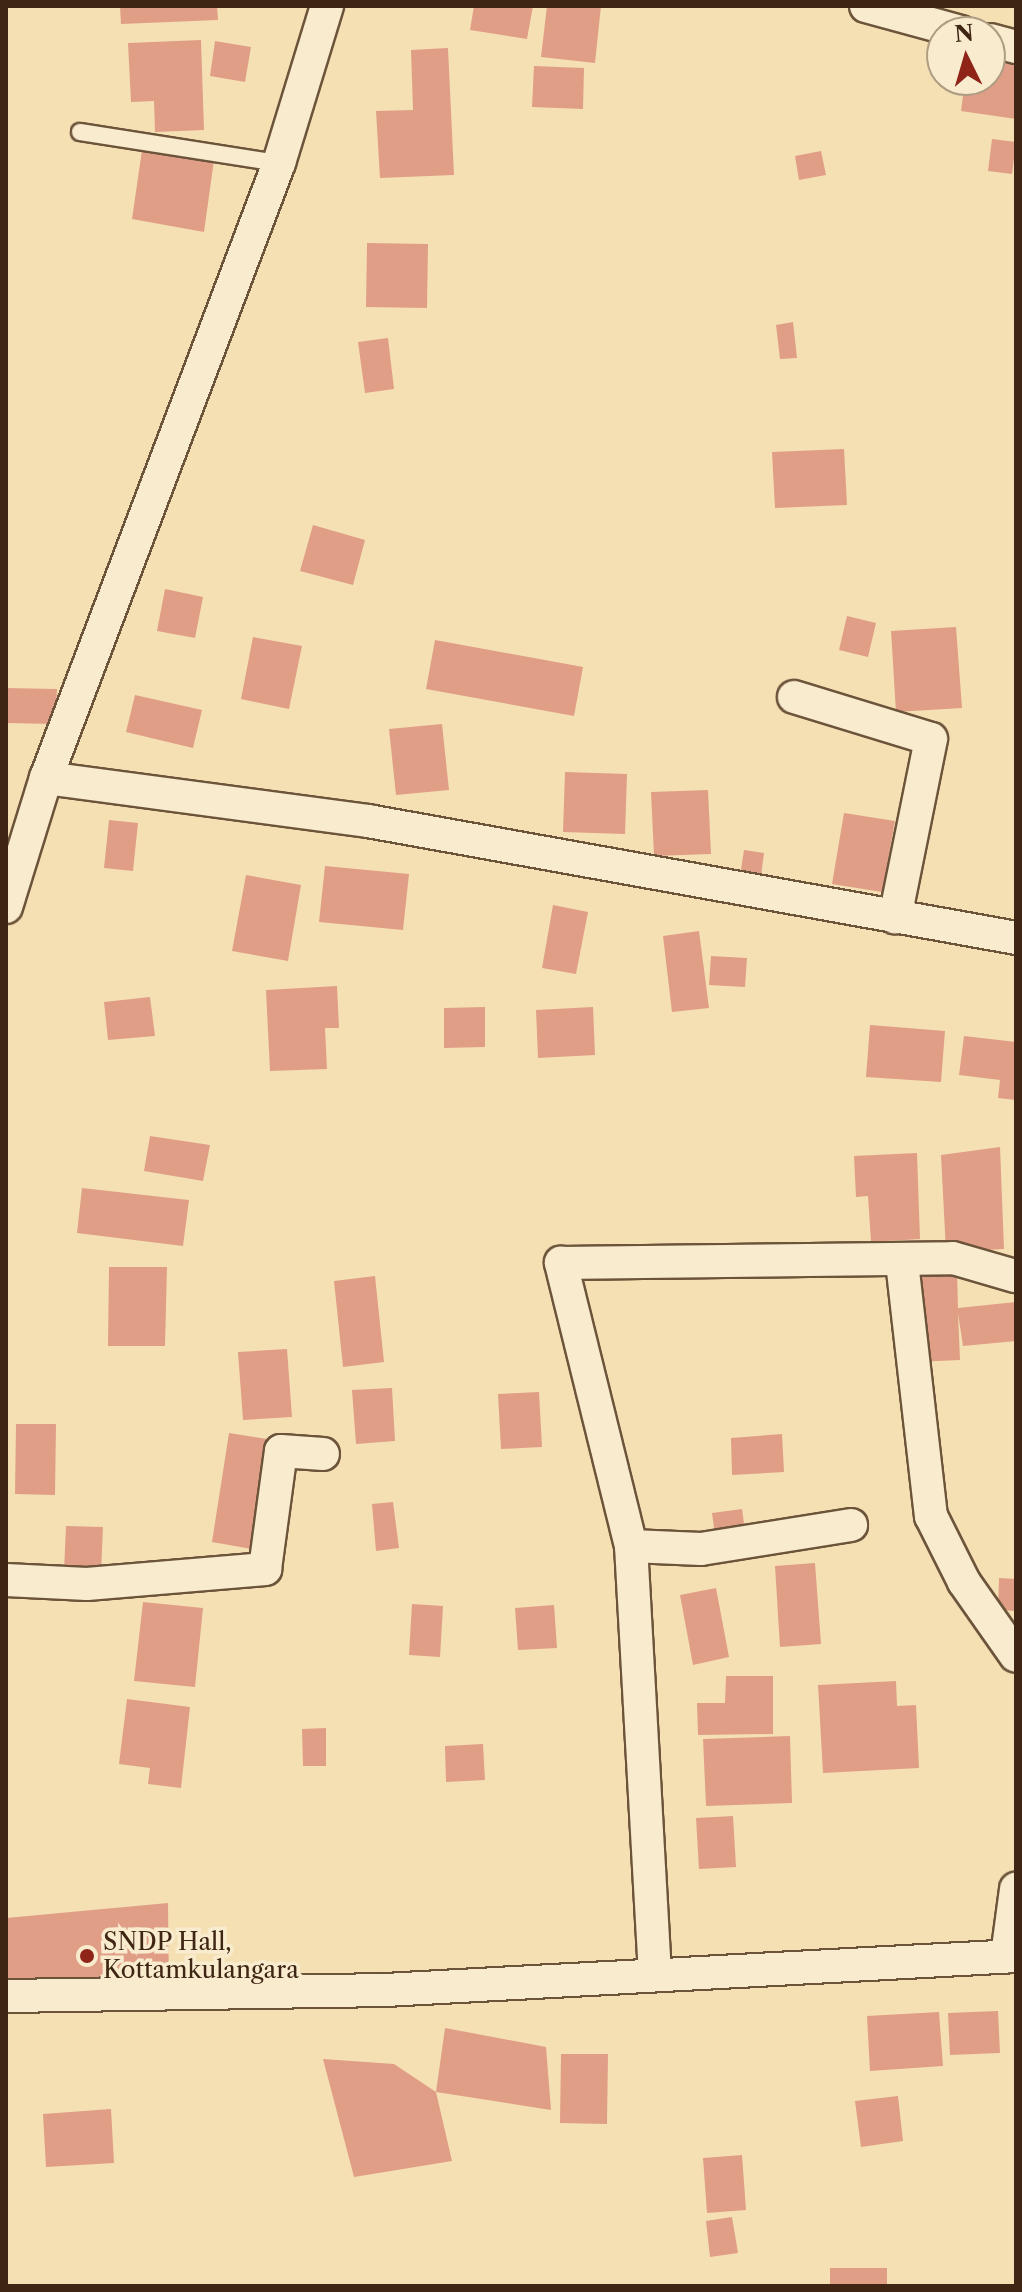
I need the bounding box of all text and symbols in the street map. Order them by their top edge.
north arrow [926,16,1006,96]
text: N [953,19,975,48]
place label: SNDP Hall, Kottamkulangara [103,1928,299,1984]
marker: SNDP Hall, Kottamkulangara [78,1947,96,1965]

